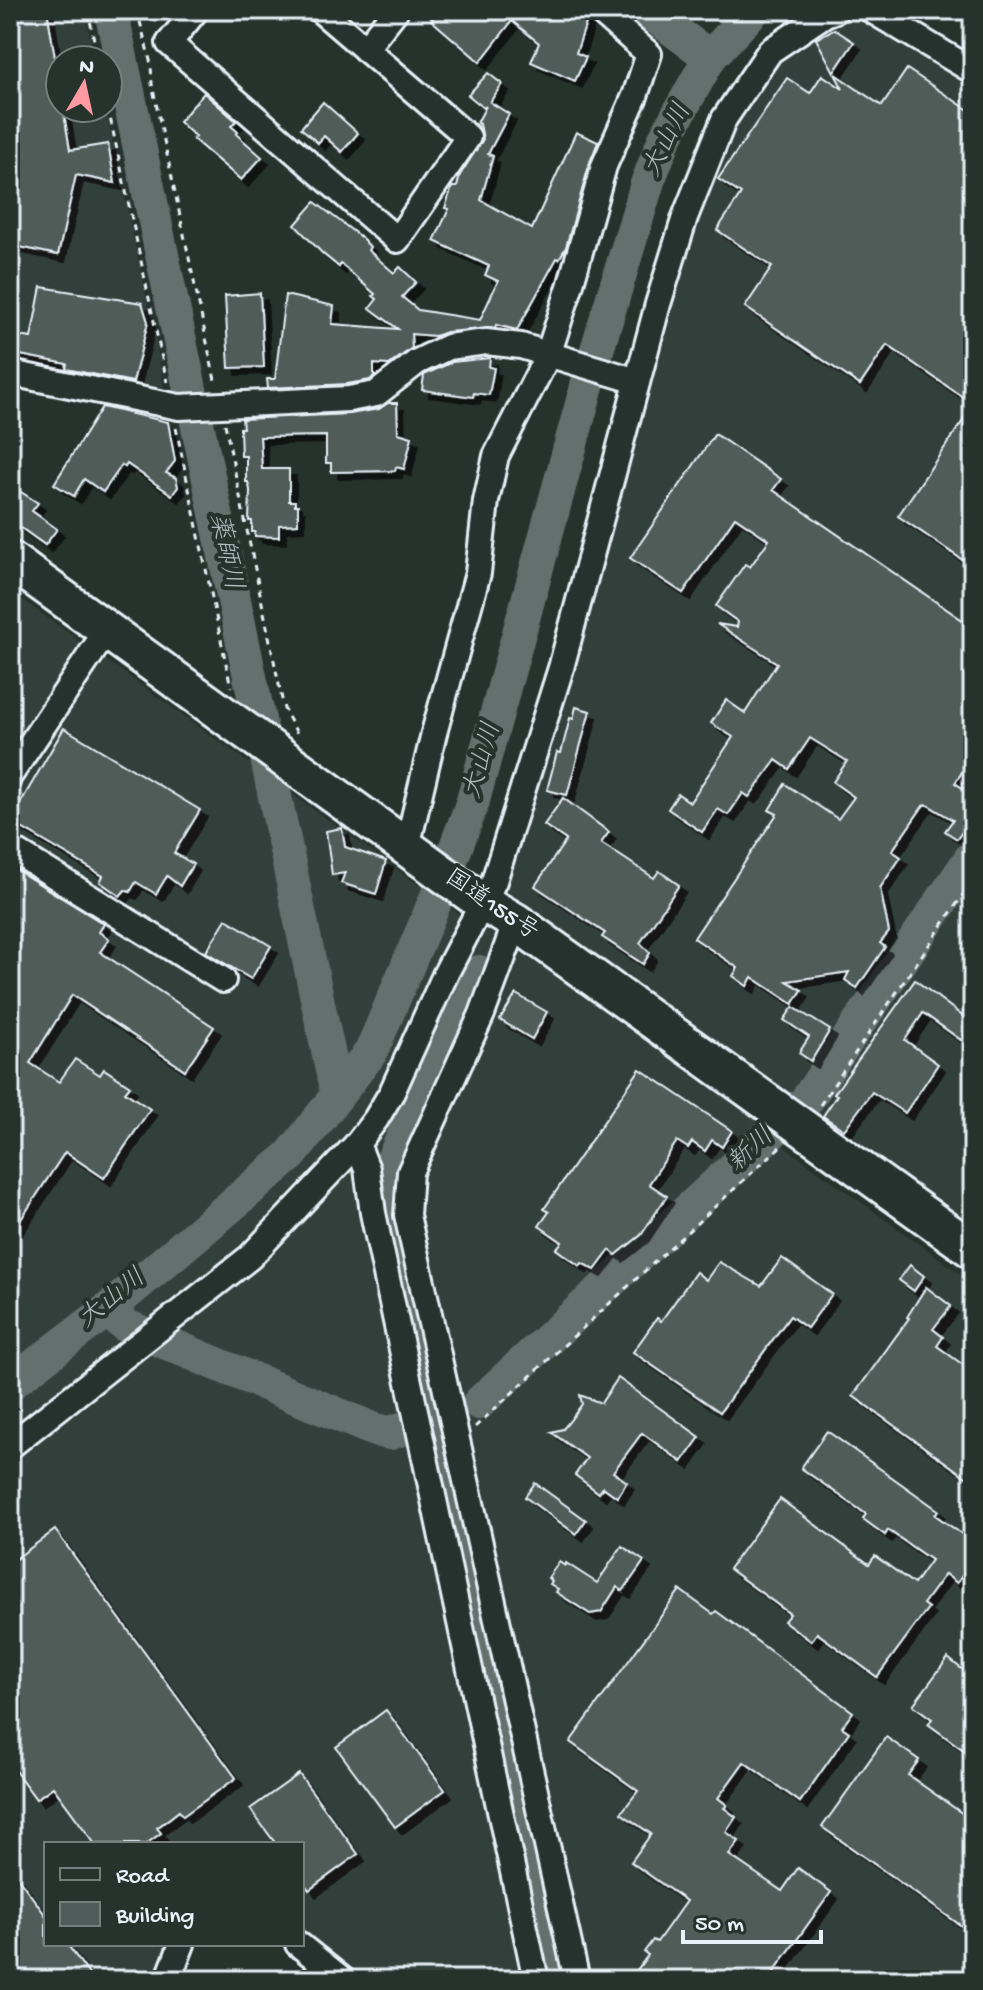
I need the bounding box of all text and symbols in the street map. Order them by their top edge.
north arrow [44,44,124,124]
text: N [77,54,96,82]
water label: 大山川 [637,99,700,183]
water label: 薬師川 [201,510,248,593]
water label: 大山川 [457,719,510,803]
street label: 国道155号 [439,863,544,948]
water label: 新川 [722,1121,782,1180]
water label: 大山川 [72,1263,153,1337]
legend [44,1842,304,1946]
text: Road [116,1863,170,1892]
scale bar [683,1894,821,1944]
text: Building [115,1903,194,1932]
text: 50 m [695,1911,744,1940]

